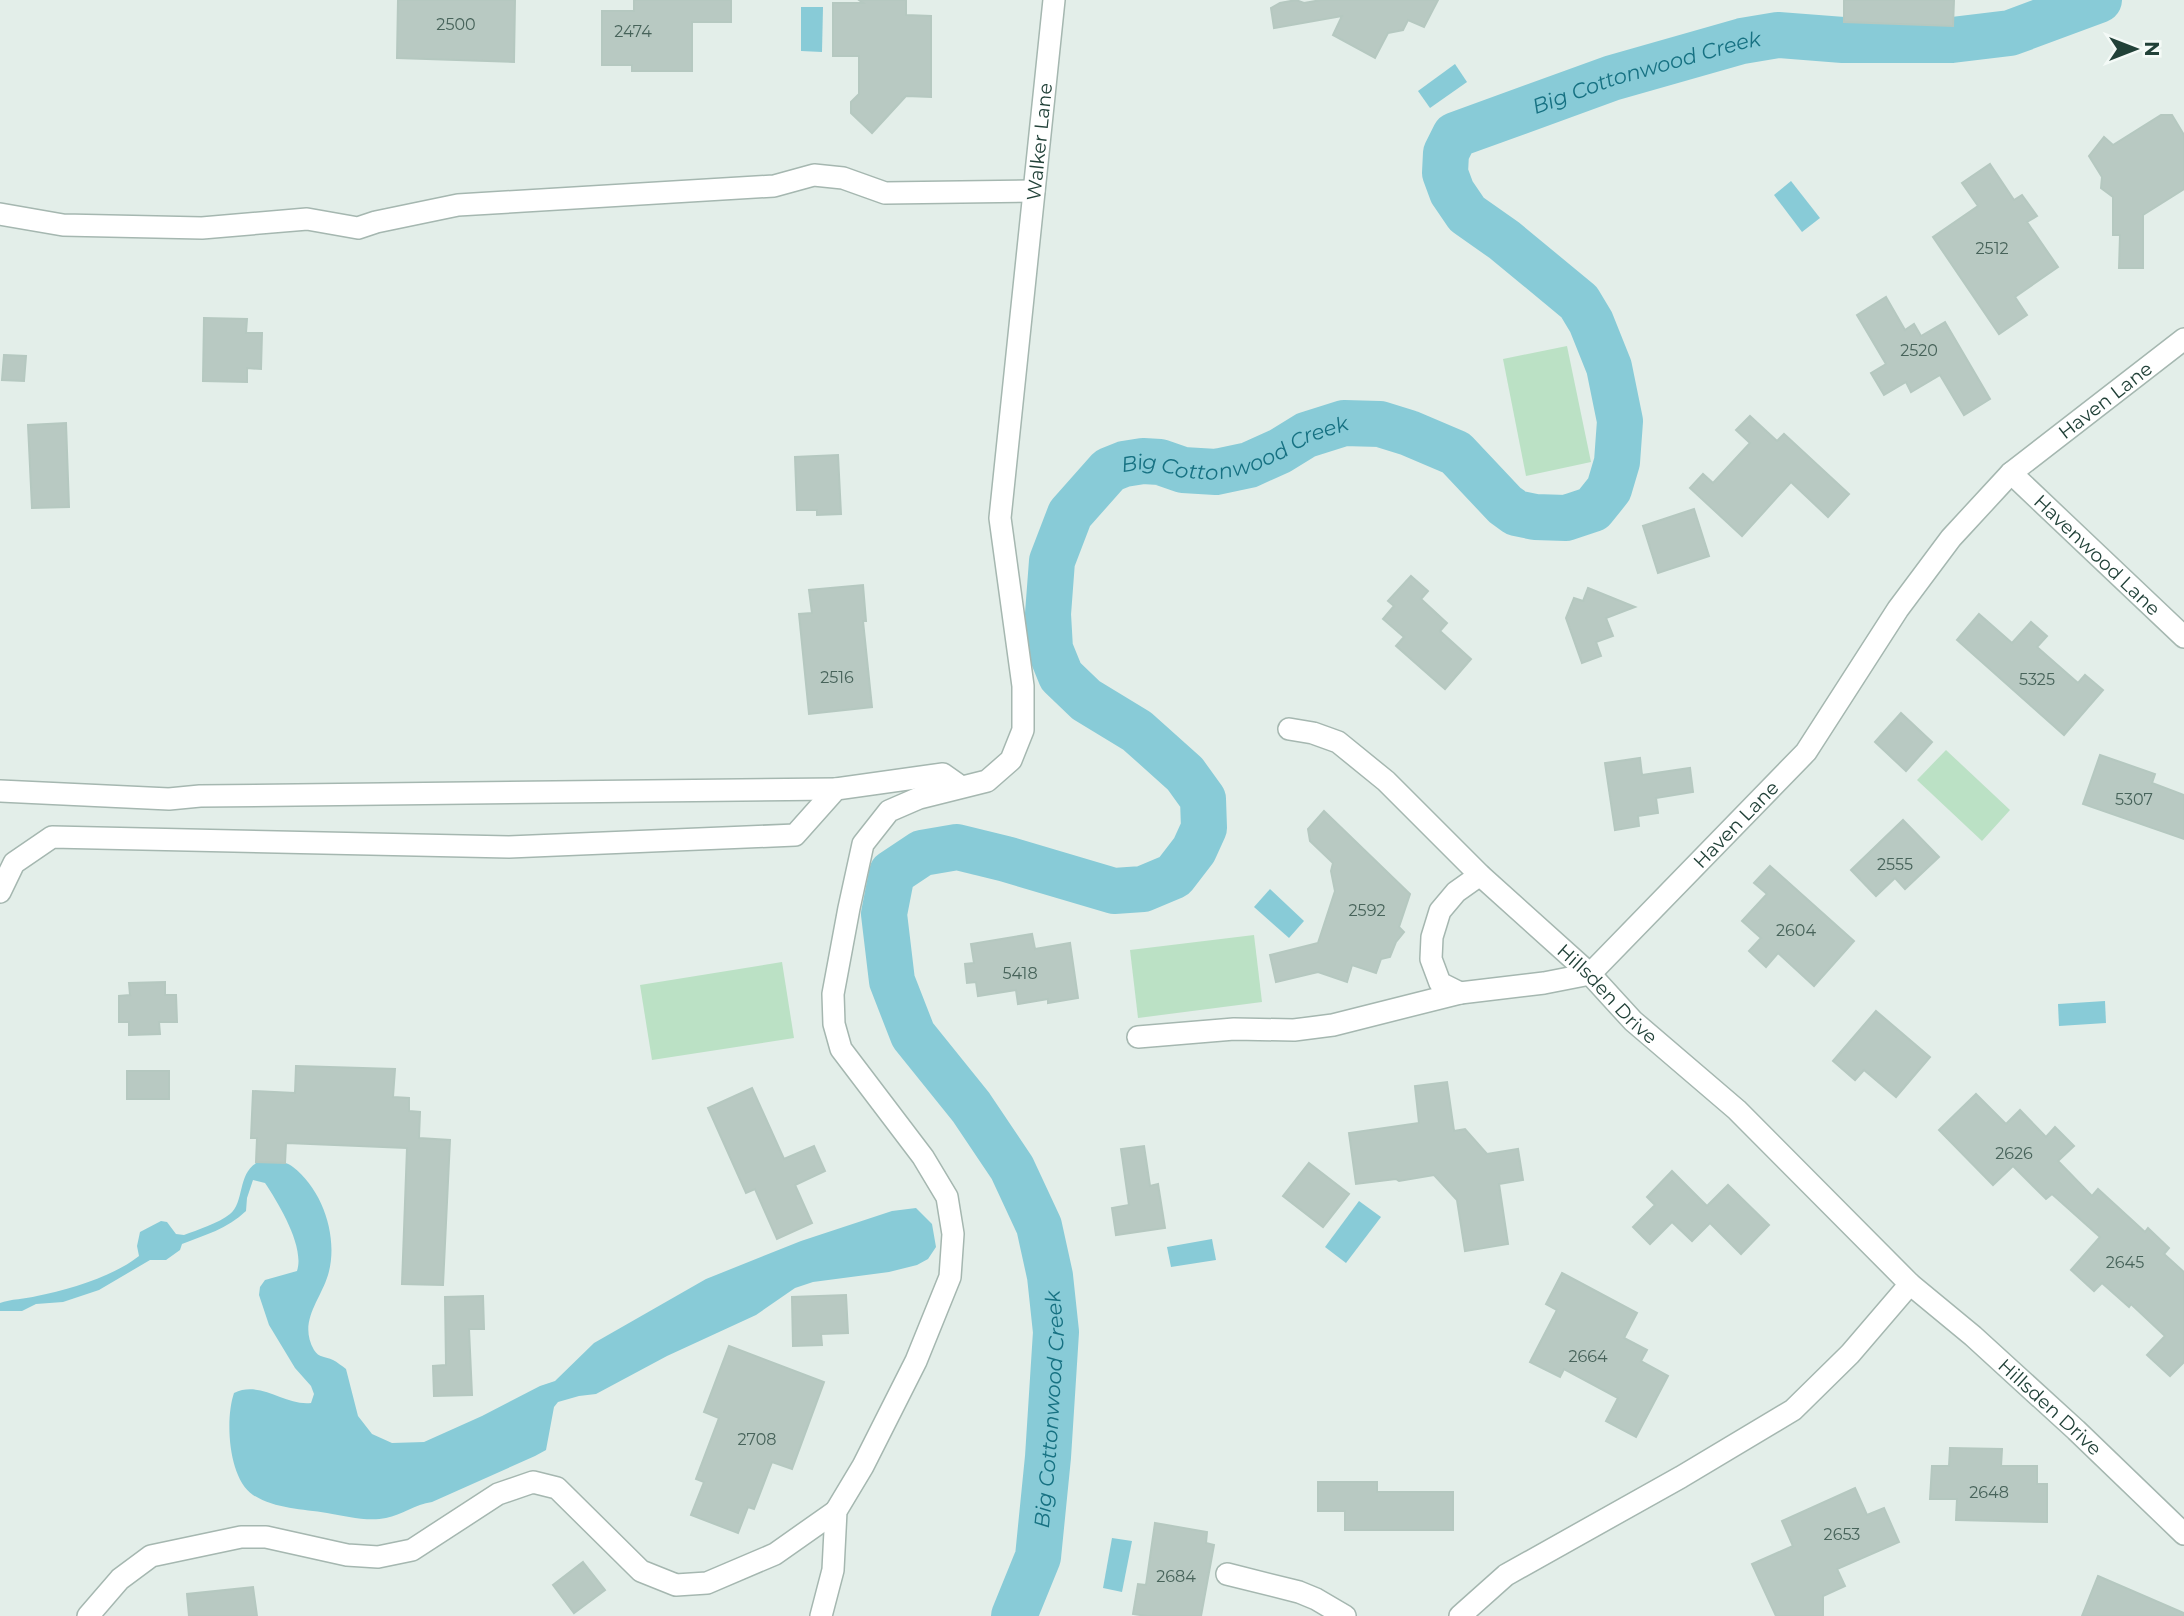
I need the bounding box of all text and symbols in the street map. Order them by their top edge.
north arrow [2100,14,2170,84]
house number: 2500 [436,15,476,34]
house number: 2474 [614,22,652,41]
water label: Big Cottonwood Creek [1528,25,1764,119]
text: N [2140,41,2163,57]
street label: Walker Lane [1022,82,1057,202]
house number: 2512 [1975,239,2009,258]
house number: 2520 [1900,341,1938,360]
street label: Haven Lane [2054,357,2157,444]
water label: Big Cottonwood Creek [1119,410,1353,485]
street label: Havenwood Lane [2029,490,2165,620]
house number: 2516 [820,668,854,687]
house number: 5325 [2019,670,2055,689]
street label: Haven Lane [1688,776,1783,873]
house number: 5307 [2115,790,2153,809]
house number: 2555 [1877,855,1913,874]
house number: 2592 [1349,901,1385,920]
house number: 2604 [1776,921,1816,940]
street label: Hillsden Drive [1553,939,1662,1048]
house number: 5418 [1002,964,1038,983]
house number: 2626 [1995,1144,2033,1163]
house number: 2645 [2106,1253,2144,1272]
water label: Big Cottonwood Creek [1028,1288,1069,1529]
house number: 2664 [1568,1347,1608,1366]
street label: Hillsden Drive [1994,1354,2107,1460]
house number: 2708 [738,1430,776,1449]
house number: 2648 [1969,1483,2009,1502]
house number: 2653 [1824,1525,1860,1544]
house number: 2684 [1156,1567,1196,1586]

